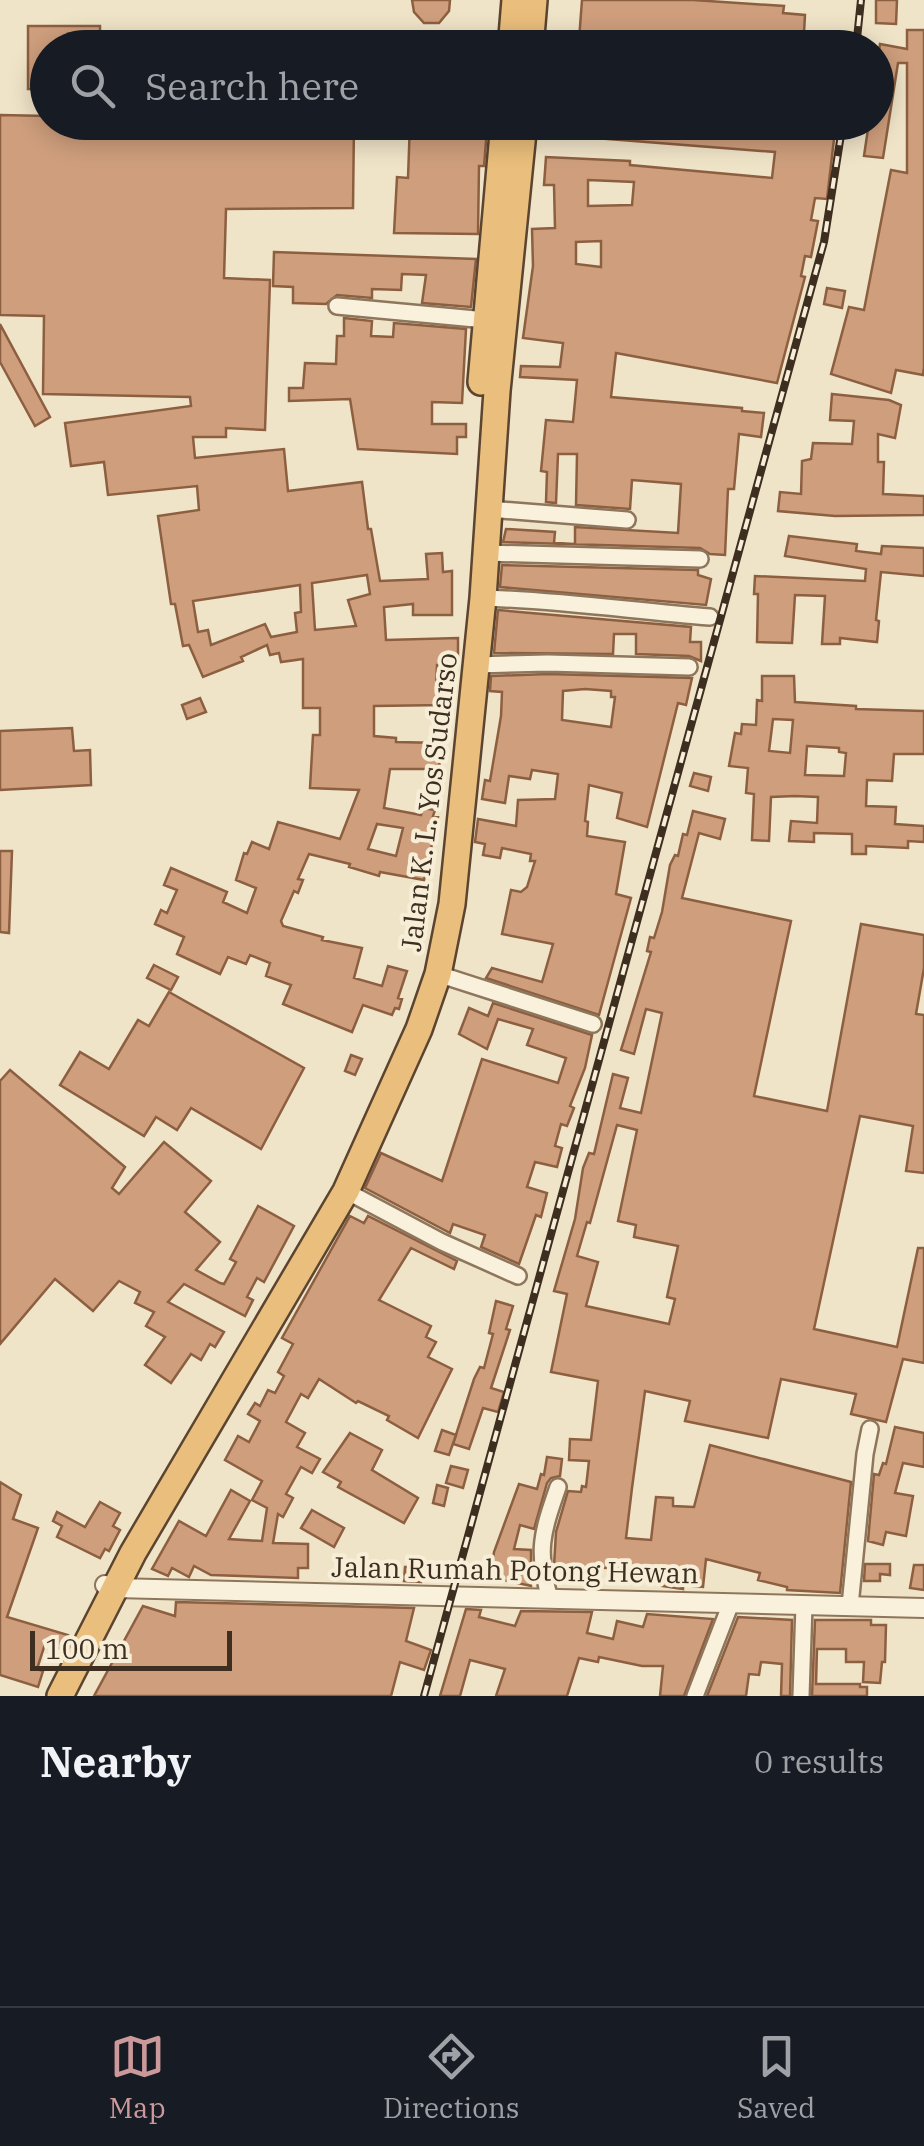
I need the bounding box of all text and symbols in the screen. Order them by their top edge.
search box [30,30,894,140]
icon: search [65,58,120,113]
text: Search here [145,61,359,110]
street label: Jalan K. L. Yos Sudarso [392,650,465,953]
street label: Jalan Rumah Potong Hewan [331,1548,699,1591]
scale bar [30,1626,232,1670]
text: 100 m [45,1630,129,1667]
text: Nearby [40,1734,191,1789]
text: 0 results [754,1740,884,1782]
tab: Map [109,2029,166,2126]
tab: Directions [383,2029,520,2126]
tab: Saved [737,2029,815,2126]

